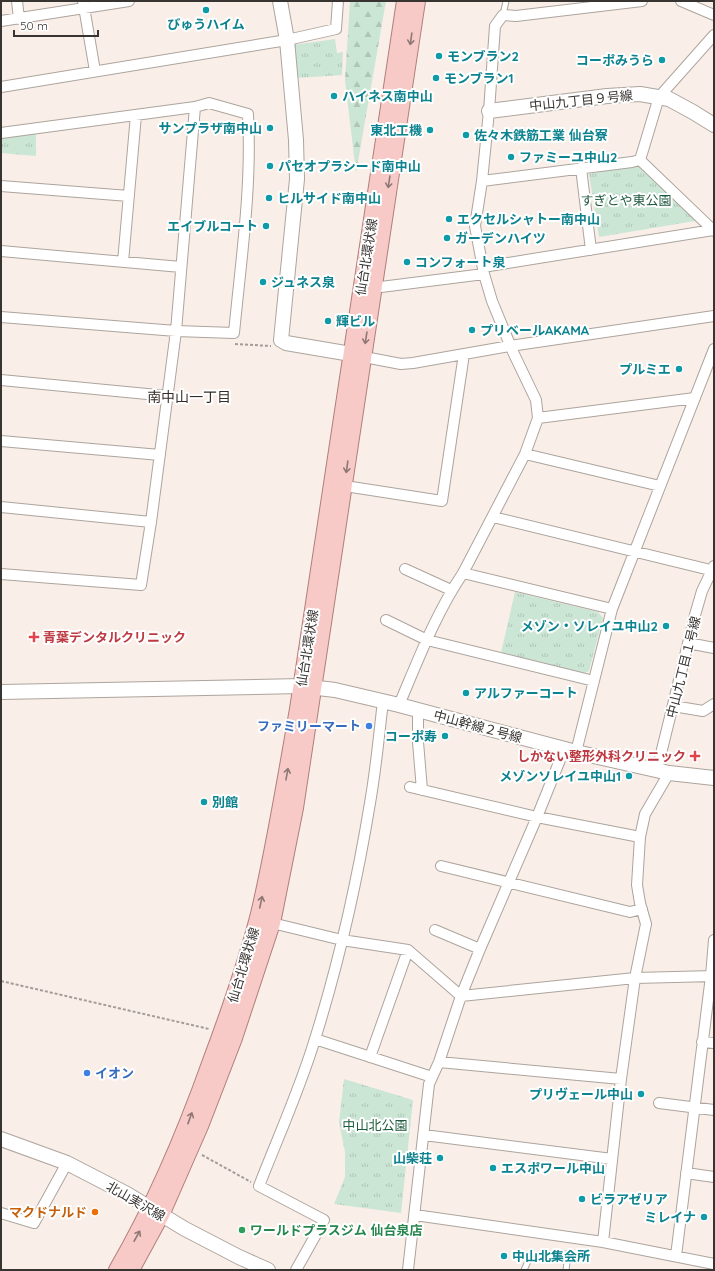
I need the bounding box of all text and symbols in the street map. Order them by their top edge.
marker: びゅうハイム [201,5,211,15]
scale bar [14,12,98,38]
place label: びゅうハイム [167,16,245,32]
text: 50 m [20,18,48,33]
one-way arrow [407,33,415,46]
place label: モンブラン2 [447,48,519,64]
marker: モンブラン2 [434,51,444,61]
place label: コーポみうら [576,52,654,68]
marker: コーポみうら [657,55,667,65]
place label: モンブラン1 [444,70,514,86]
marker: モンブラン1 [431,73,441,83]
street label: 中山九丁目９号線 [528,87,634,113]
place label: ハイネス南中山 [342,88,433,104]
marker: ハイネス南中山 [329,91,339,101]
place label: サンプラザ南中山 [158,120,262,136]
place label: 東北工機 [370,122,422,138]
marker: サンプラザ南中山 [265,123,275,133]
marker: 東北工機 [425,125,435,135]
place label: 佐々木鉄筋工業 仙台寮 [474,127,608,143]
marker: 佐々木鉄筋工業 仙台寮 [461,130,471,140]
place label: ファミーユ中山2 [519,149,617,165]
marker: ファミーユ中山2 [506,152,516,162]
place label: パセオプラシード南中山 [278,158,421,174]
marker: パセオプラシード南中山 [265,161,275,171]
one-way arrow [385,175,393,188]
place label: ヒルサイド南中山 [277,190,381,206]
park label: すぎとや東公園 [580,192,672,208]
marker: ヒルサイド南中山 [264,193,274,203]
place label: エクセルシャトー南中山 [457,211,600,227]
marker: エクセルシャトー南中山 [444,214,454,224]
street label: 仙台北環状線 [352,217,380,297]
place label: エイブルコート [167,218,258,234]
marker: エイブルコート [261,221,271,231]
place label: ガーデンハイツ [455,230,546,246]
marker: ガーデンハイツ [442,233,452,243]
place label: コンフォート泉 [415,254,506,270]
marker: コンフォート泉 [402,257,412,267]
place label: ジュネス泉 [271,274,335,290]
marker: ジュネス泉 [258,277,268,287]
place label: 輝ビル [336,313,375,329]
marker: 輝ビル [323,316,333,326]
place label: プリベールAKAMA [480,322,590,338]
marker: プリベールAKAMA [467,325,477,335]
one-way arrow [362,331,370,344]
place label: プルミエ [619,361,671,377]
marker: プルミエ [674,364,684,374]
district label: 南中山一丁目 [147,388,231,406]
one-way arrow [343,460,351,473]
street label: 仙台北環状線 [293,608,321,688]
street label: 中山九丁目１号線 [663,615,703,719]
place label: メゾン・ソレイユ中山2 [521,618,658,634]
marker: メゾン・ソレイユ中山2 [661,621,671,631]
place label: 青葉デンタルクリニック [43,629,186,645]
marker: 青葉デンタルクリニック [28,631,40,643]
place label: アルファーコート [474,685,578,701]
marker: アルファーコート [461,688,471,698]
street label: 中山幹線２号線 [432,706,524,746]
place label: ファミリーマート [257,718,361,734]
marker: ファミリーマート [364,721,374,731]
place label: コーポ寿 [385,728,437,744]
marker: コーポ寿 [440,731,450,741]
place label: しかない整形外科クリニック [517,748,686,764]
marker: しかない整形外科クリニック [689,750,701,762]
one-way arrow [283,768,291,781]
place label: メゾンソレイユ中山1 [499,768,621,784]
marker: メゾンソレイユ中山1 [624,771,634,781]
place label: 別館 [212,794,238,810]
marker: 別館 [199,797,209,807]
one-way arrow [258,895,266,908]
street label: 仙台北環状線 [224,925,262,1005]
place label: イオン [95,1065,134,1081]
marker: イオン [82,1068,92,1078]
place label: プリヴェール中山 [529,1086,633,1102]
marker: プリヴェール中山 [636,1089,646,1099]
one-way arrow [187,1112,195,1124]
park label: 中山北公園 [342,1117,408,1133]
place label: 山柴荘 [393,1150,432,1166]
marker: 山柴荘 [435,1153,445,1163]
place label: エスポワール中山 [501,1160,605,1176]
marker: エスポワール中山 [488,1163,498,1173]
street label: 北山実沢線 [104,1178,168,1224]
place label: ビラアゼリア [590,1191,668,1207]
marker: ビラアゼリア [577,1194,587,1204]
place label: マクドナルド [9,1204,87,1220]
marker: マクドナルド [90,1207,100,1217]
place label: ミレイナ [644,1209,696,1225]
marker: ミレイナ [699,1212,709,1222]
place label: ワールドプラスジム 仙台泉店 [250,1222,422,1238]
marker: ワールドプラスジム 仙台泉店 [237,1225,247,1235]
one-way arrow [133,1230,141,1242]
place label: 中山北集会所 [512,1248,590,1264]
marker: 中山北集会所 [499,1251,509,1261]

